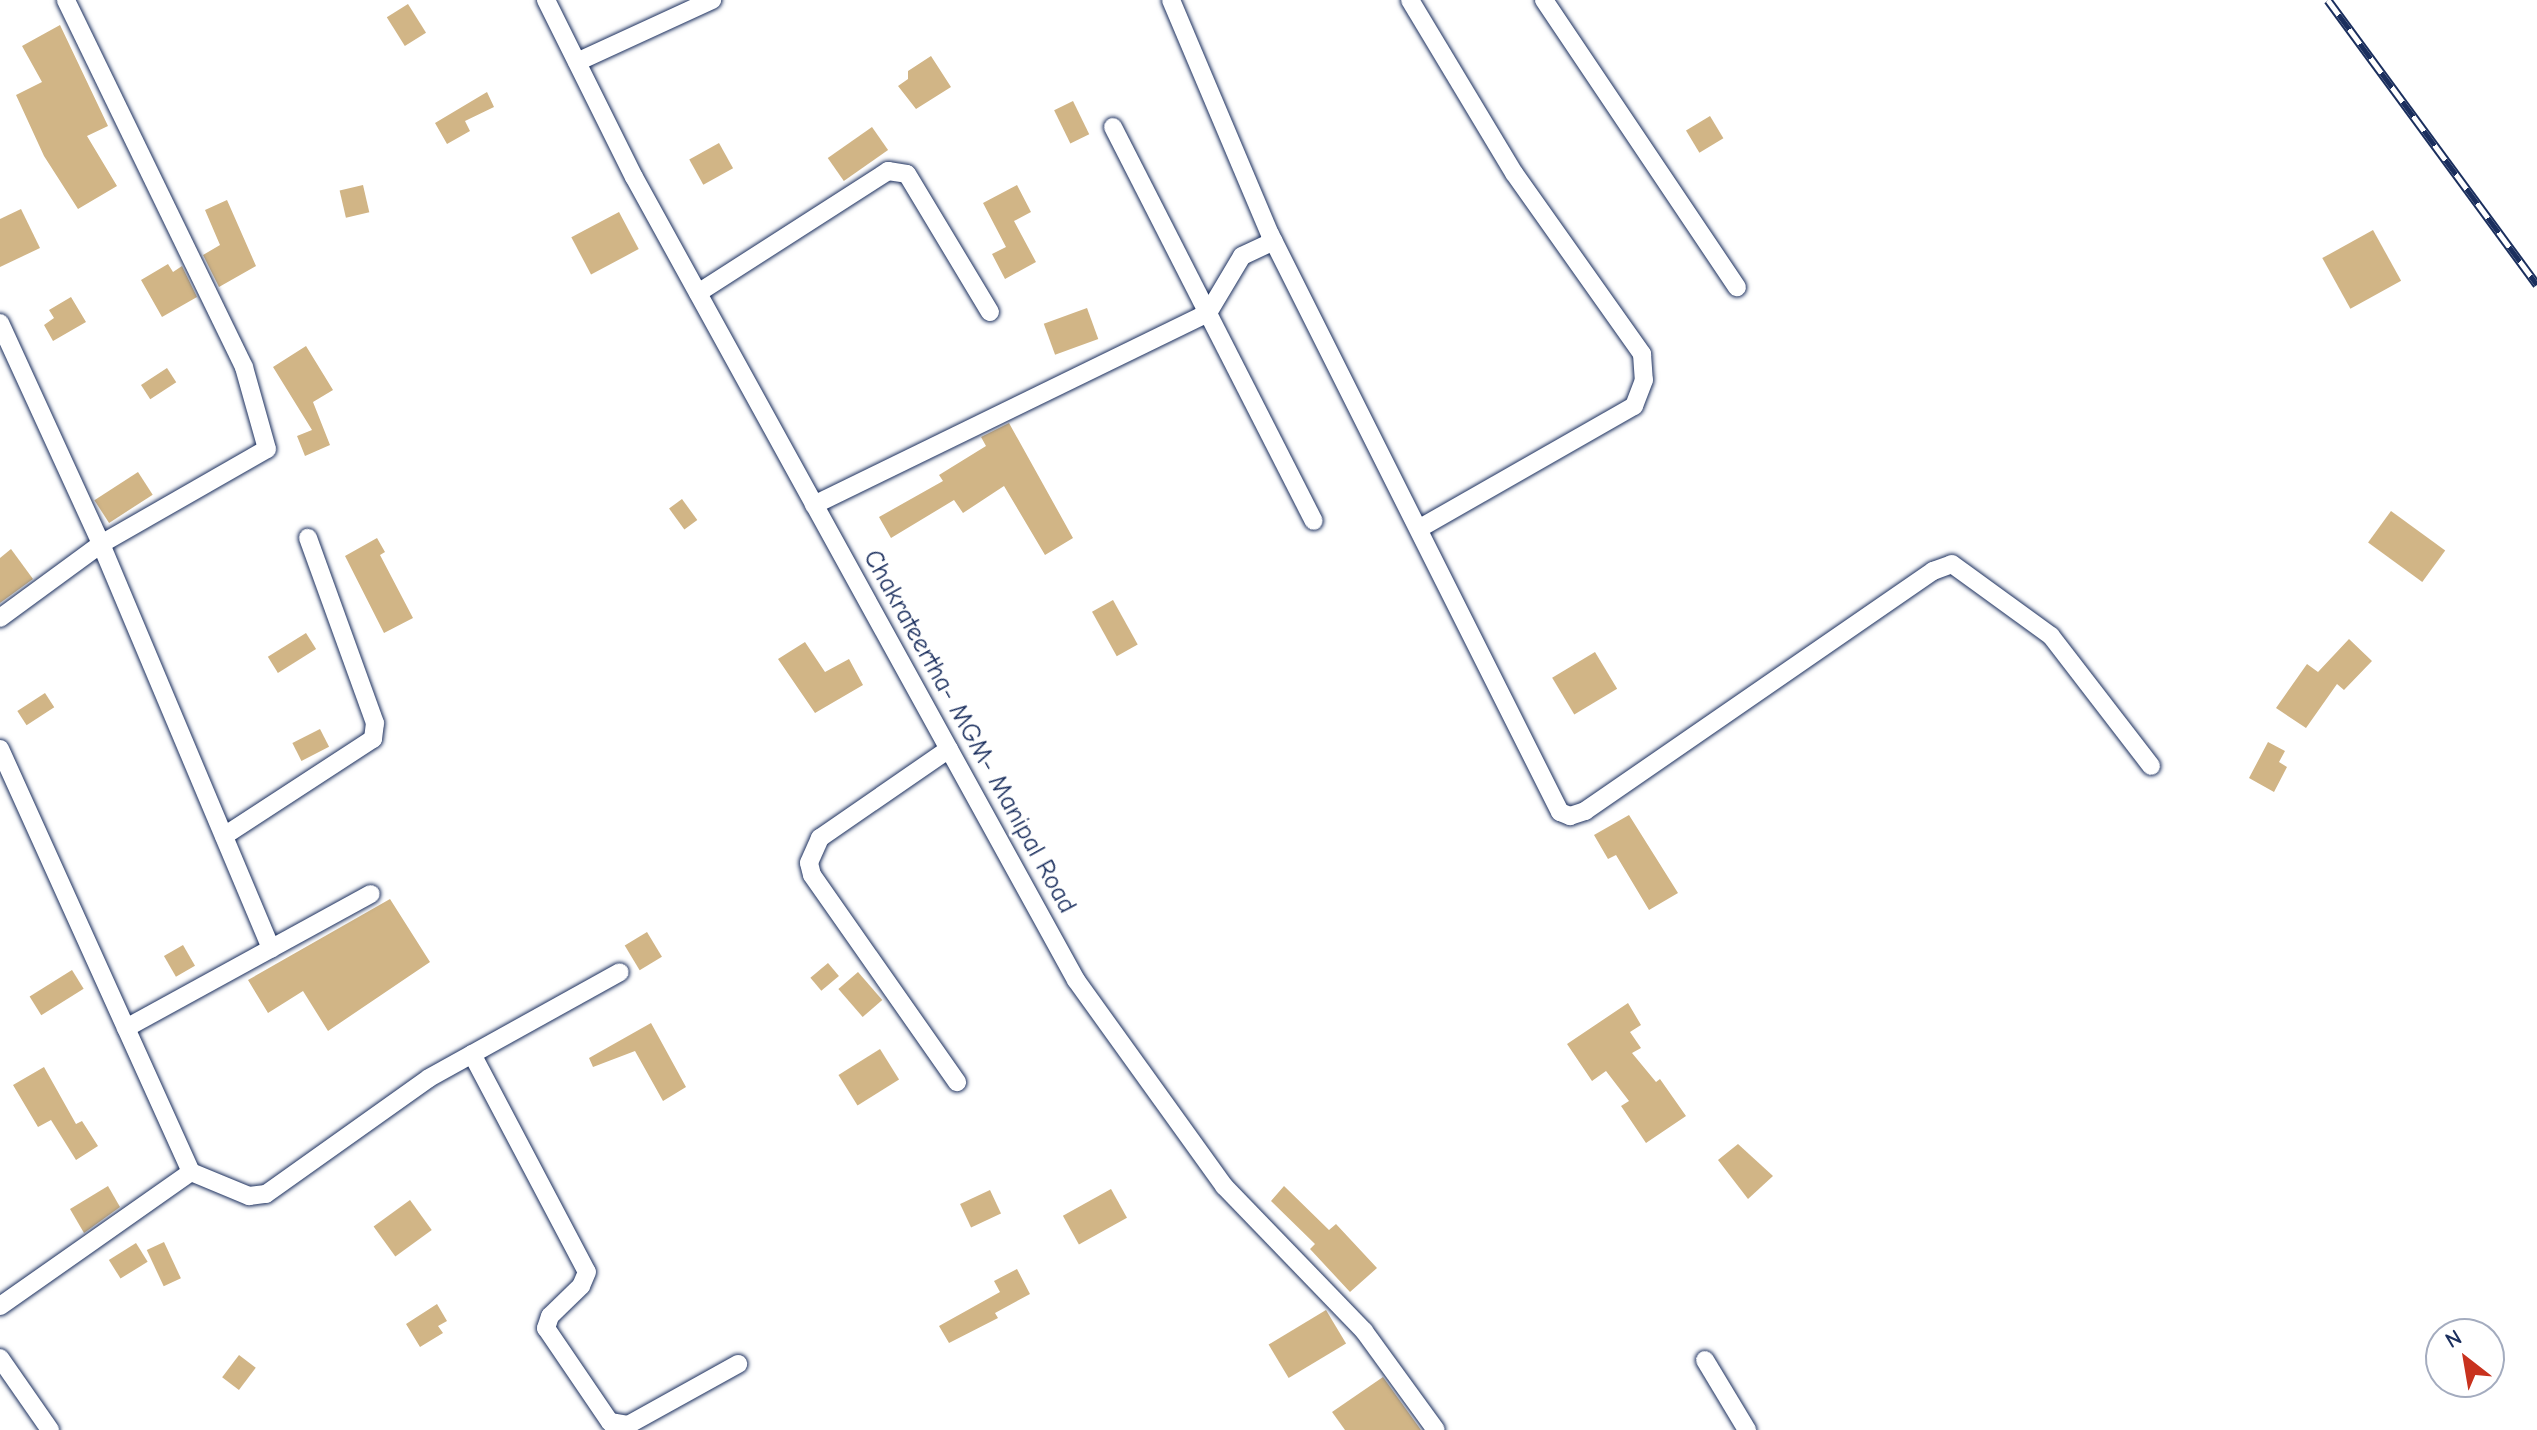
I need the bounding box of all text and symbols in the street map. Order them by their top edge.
street label: Chakrateertha- MGM- Manipal Road [856,545,1082,919]
north arrow [2425,1318,2505,1398]
text: N [2441,1324,2467,1354]

